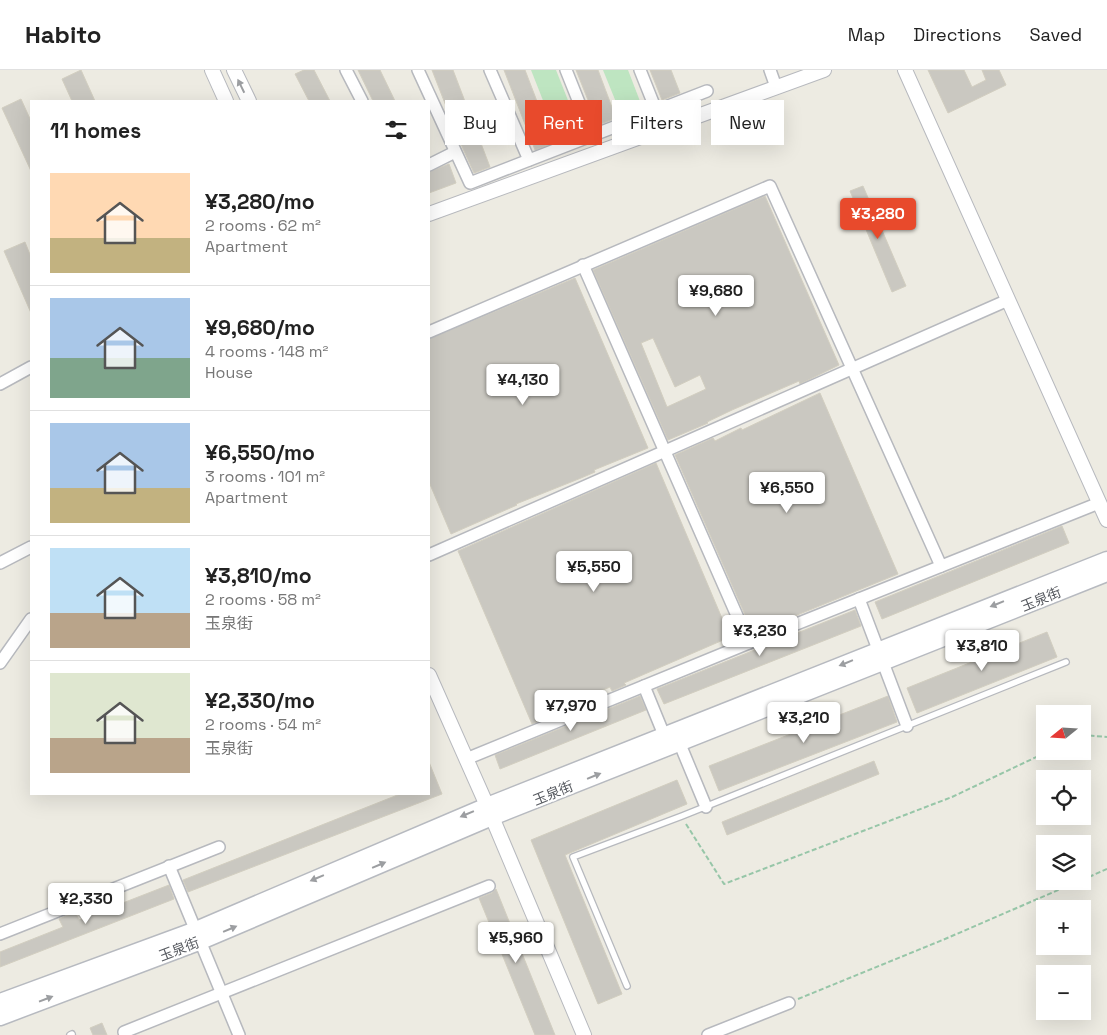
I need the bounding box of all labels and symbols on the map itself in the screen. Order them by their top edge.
one-way arrow [237,79,245,93]
pin: ¥3,280 [837,198,919,240]
pin: ¥9,680 [675,274,757,317]
pin: ¥4,130 [482,364,564,406]
pin: ¥6,550 [746,472,828,514]
pin: ¥5,550 [553,550,635,593]
street label: 玉泉街 [1018,583,1064,615]
one-way arrow [989,600,1004,608]
pin: ¥3,230 [719,614,801,657]
pin: ¥3,810 [941,630,1023,672]
one-way arrow [838,660,853,668]
pin: ¥7,970 [530,690,612,732]
pin: ¥3,210 [763,702,845,744]
north arrow [1036,705,1091,760]
one-way arrow [587,772,602,779]
street label: 玉泉街 [530,777,576,809]
one-way arrow [460,811,474,819]
one-way arrow [372,860,386,868]
one-way arrow [310,874,325,882]
pin: ¥2,330 [45,882,127,925]
pin: ¥5,960 [475,922,557,964]
one-way arrow [223,924,237,932]
street label: 玉泉街 [156,933,202,965]
one-way arrow [38,995,53,1003]

